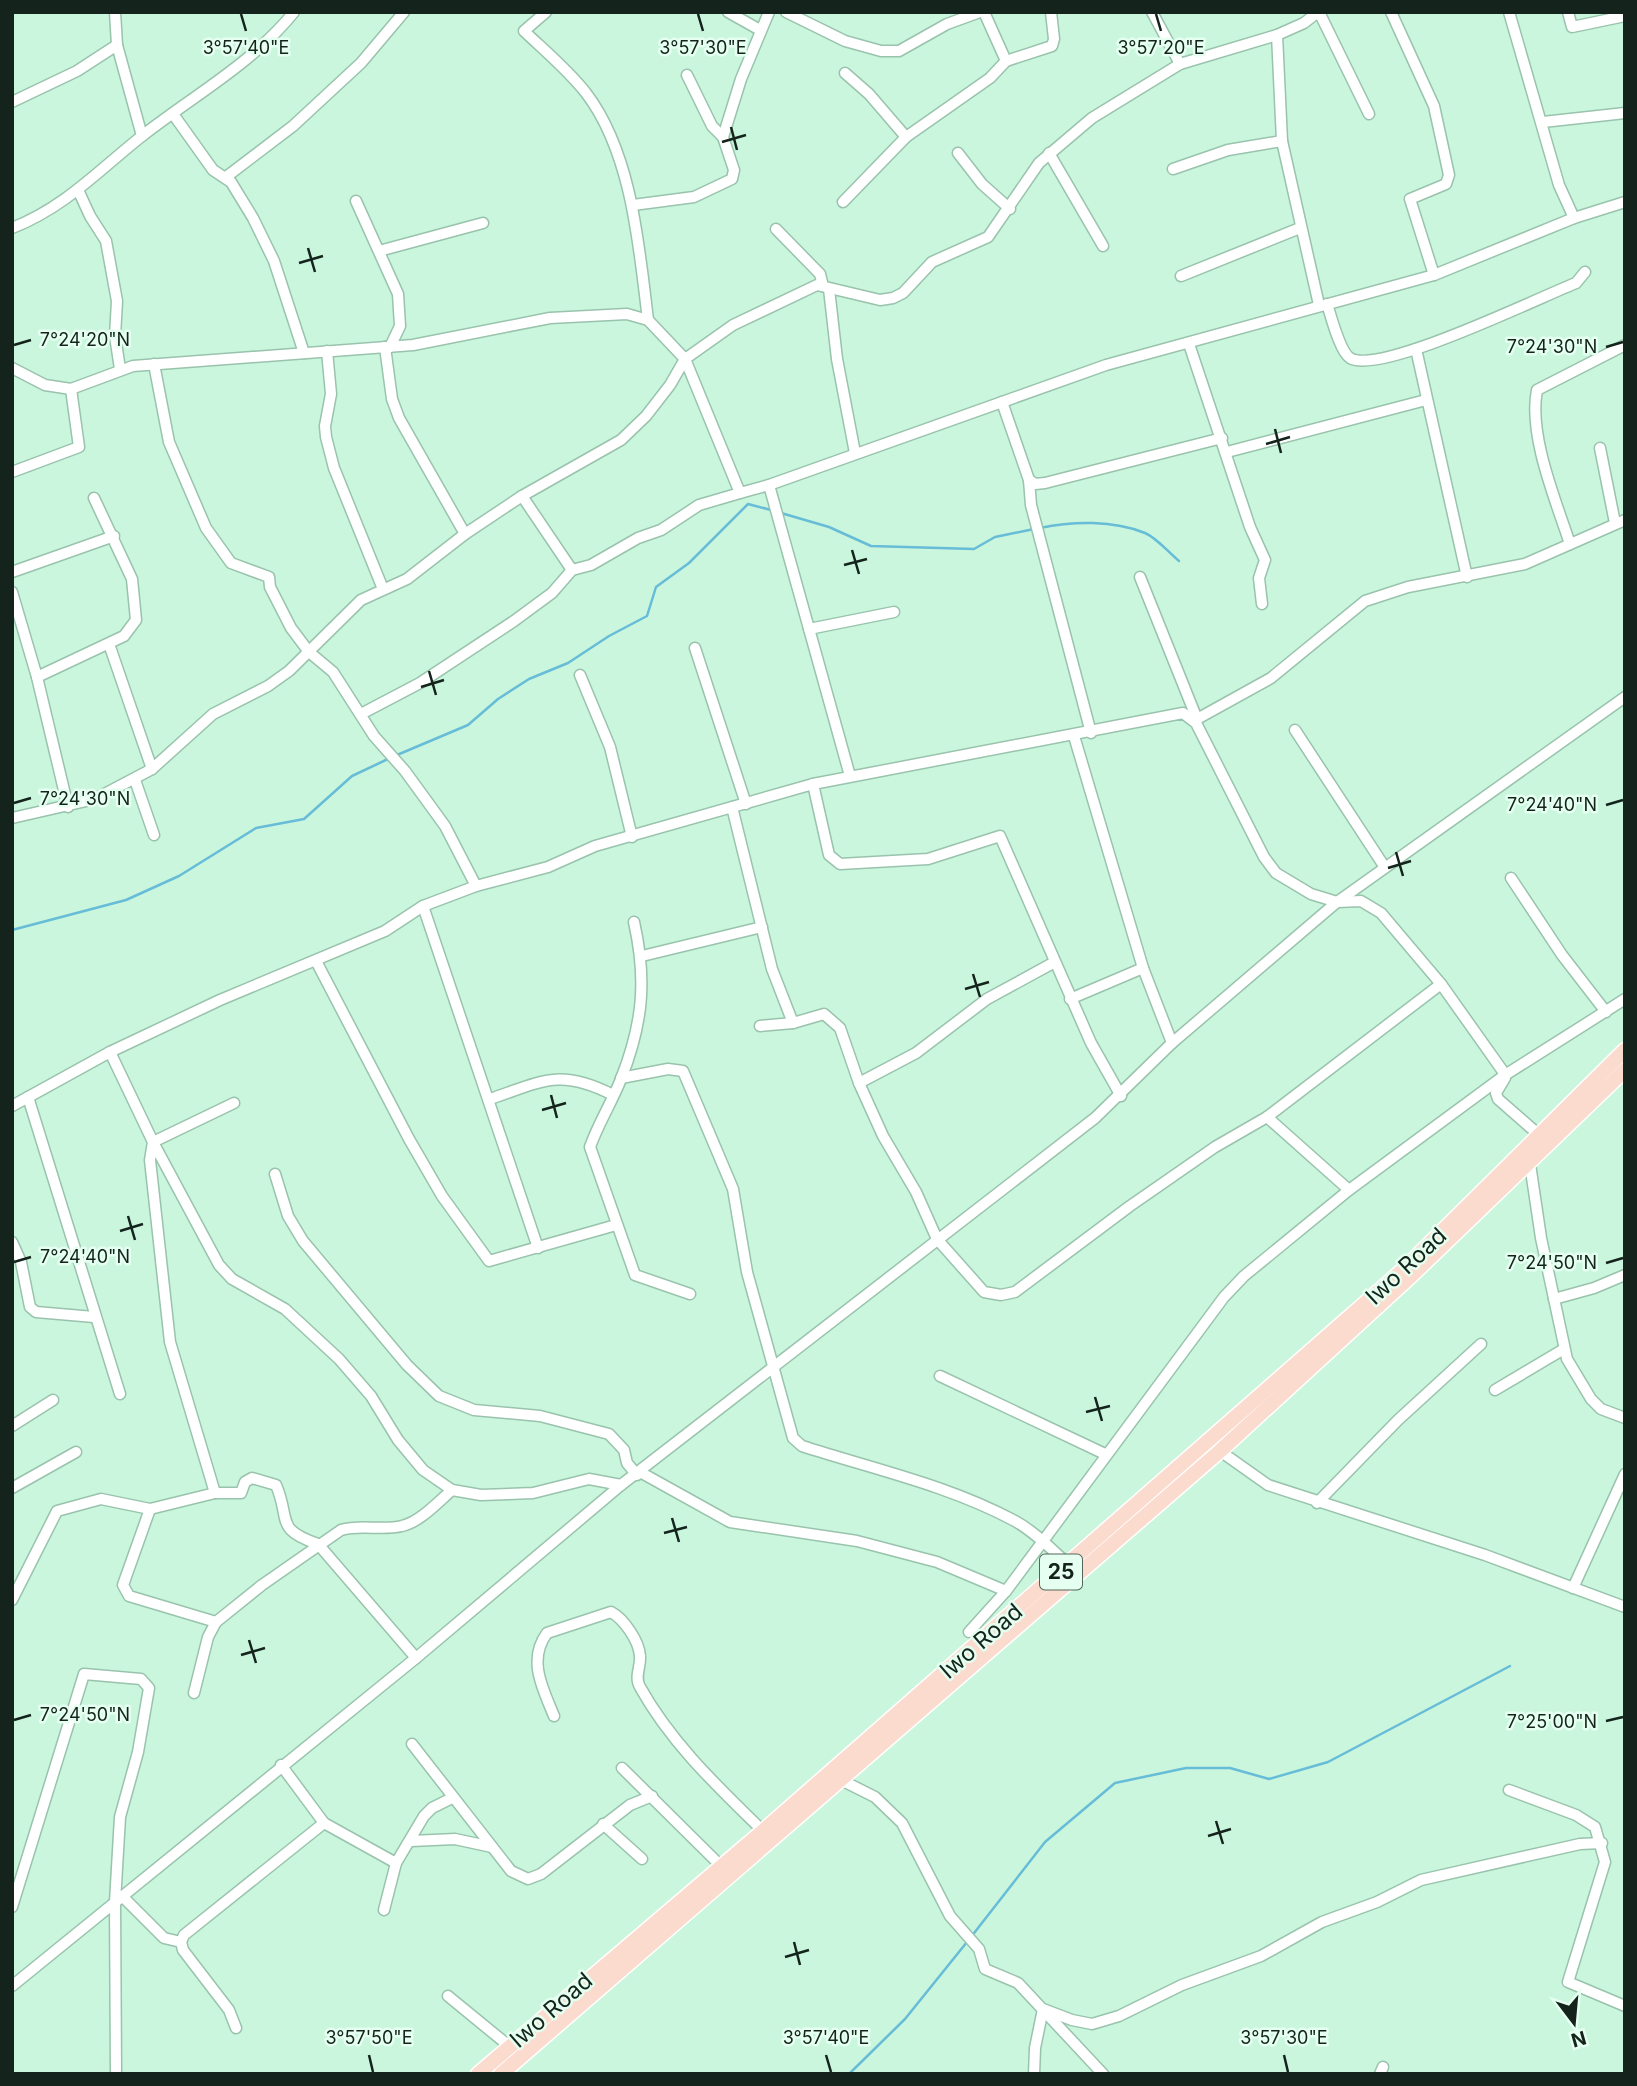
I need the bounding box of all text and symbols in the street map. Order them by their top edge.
text: 3°57'40"E [203,37,289,58]
text: 3°57'30"E [659,37,747,58]
text: 3°57'20"E [1117,37,1205,58]
text: 7°24'20"N [40,329,130,350]
text: 7°24'30"N [1507,336,1597,357]
text: 7°24'30"N [40,788,130,809]
text: 7°24'40"N [1507,794,1597,815]
street label: Iwo Road [1360,1222,1452,1310]
text: 7°24'40"N [40,1246,130,1267]
text: 7°24'50"N [1507,1252,1597,1273]
road number: 25 [1040,1554,1082,1590]
street label: Iwo Road [934,1598,1028,1684]
text: 7°24'50"N [40,1704,130,1725]
text: 7°25'00"N [1507,1711,1597,1732]
street label: Iwo Road [504,1967,598,2053]
north arrow [1539,1988,1609,2058]
text: N [1568,2026,1589,2052]
text: 3°57'50"E [325,2027,413,2048]
text: 3°57'40"E [783,2027,869,2048]
text: 3°57'30"E [1240,2027,1328,2048]

